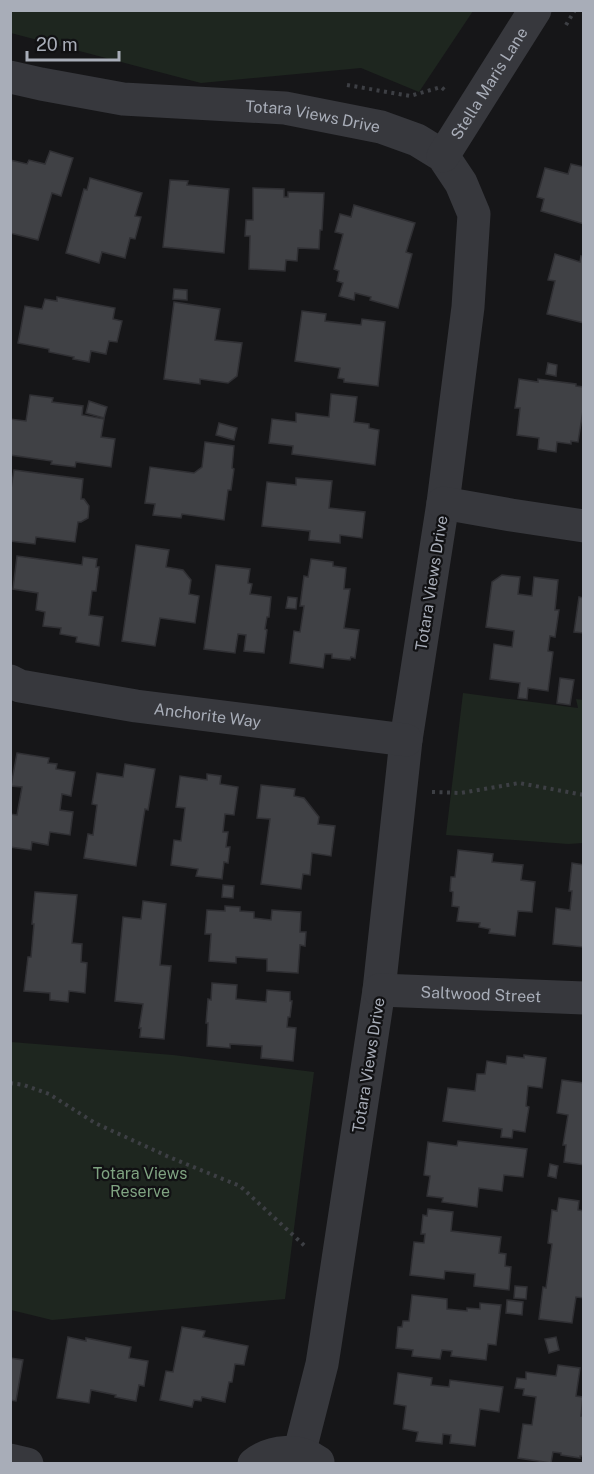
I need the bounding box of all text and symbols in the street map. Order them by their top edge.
scale bar [27,24,118,62]
street label: Stella Maris Lane [447,24,532,143]
text: 20 m [36,34,78,55]
street label: Totara Views Drive [245,97,382,137]
street label: Totara Views Drive [411,514,452,652]
street label: Anchorite Way [153,699,263,732]
street label: Saltwood Street [420,983,542,1006]
street label: Totara Views Drive [348,996,389,1134]
park label: Totara Views Reserve [93,1164,187,1201]

